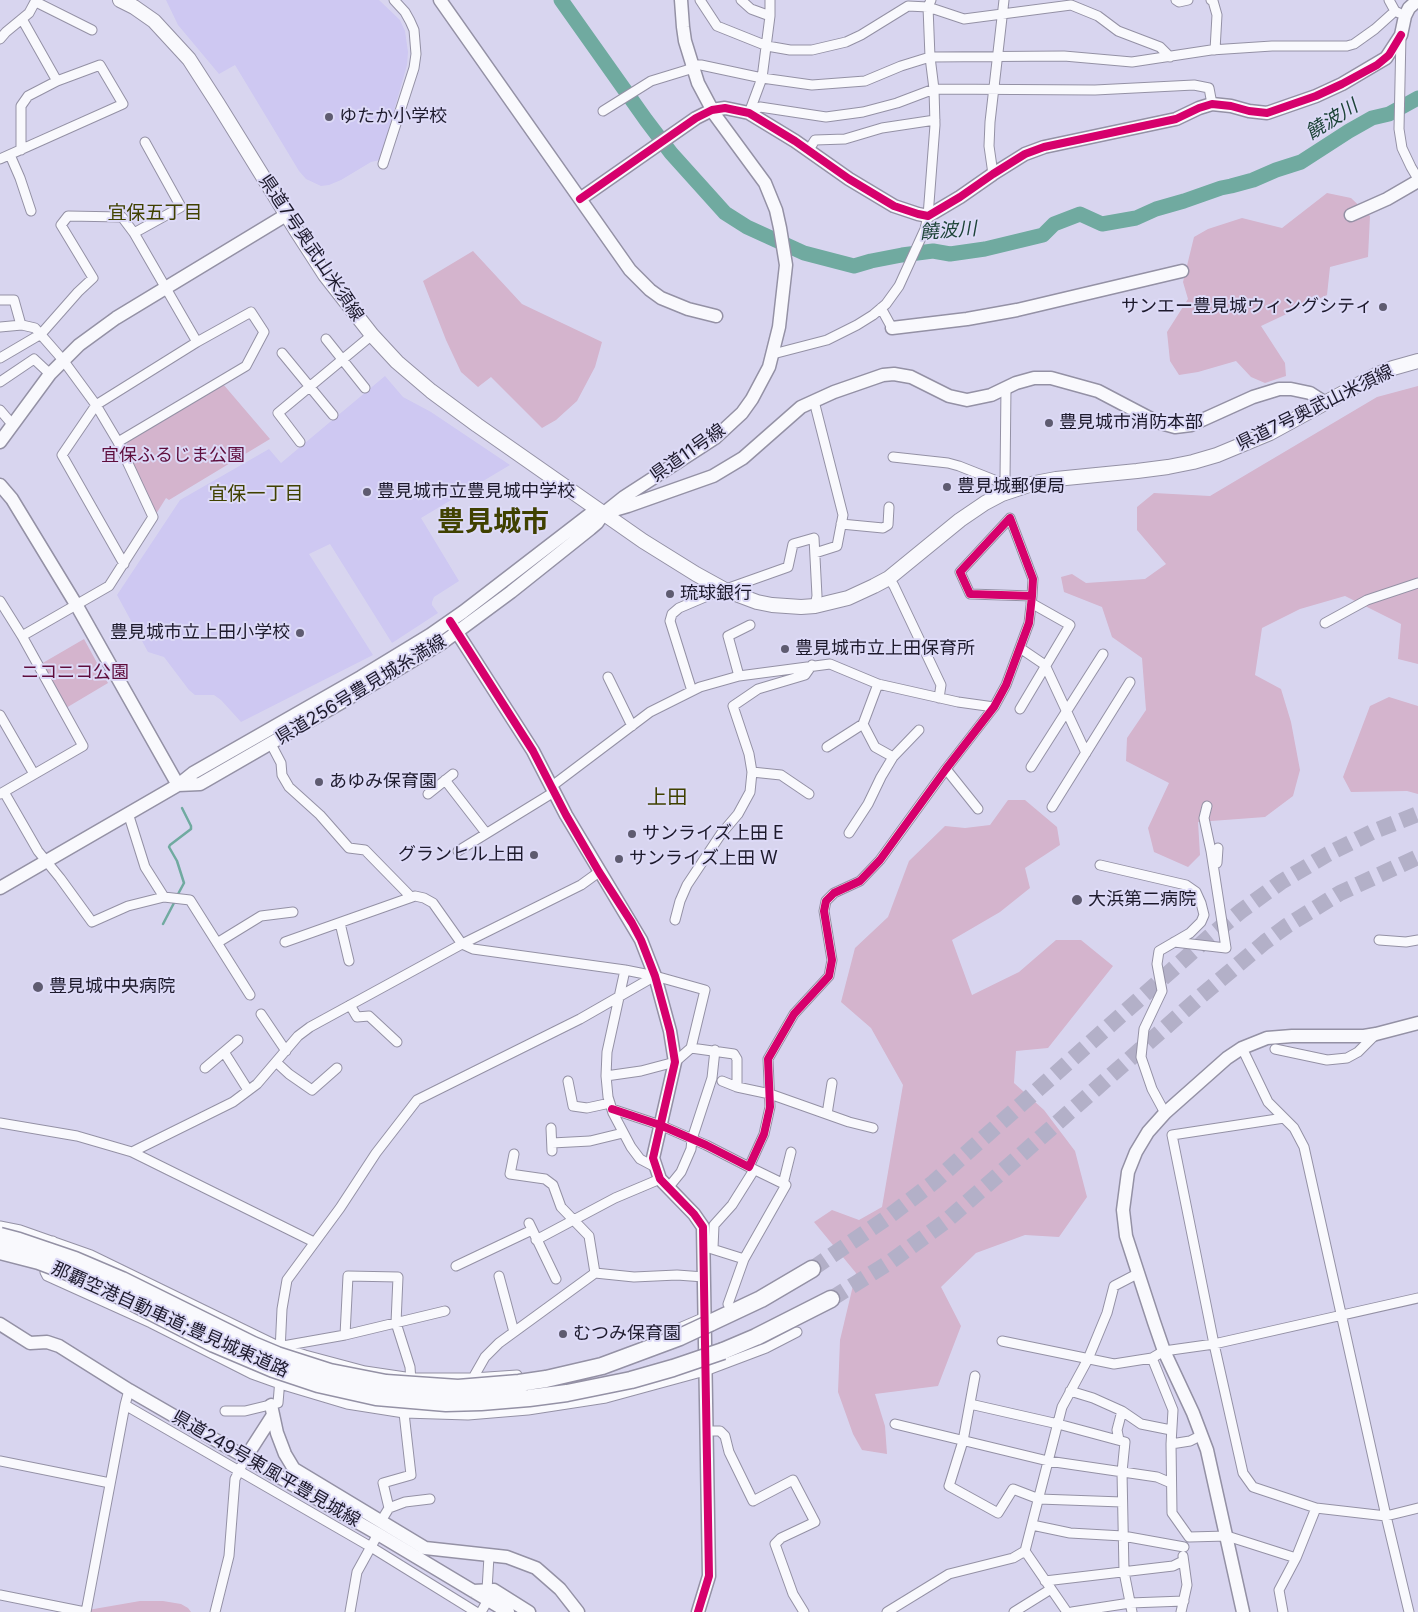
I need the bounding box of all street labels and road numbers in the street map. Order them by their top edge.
street label: 県道7号奥武山米須線 [254,171,368,325]
street label: 県道7号奥武山米須線 [1233,361,1397,455]
street label: 県道11号線 [646,419,730,487]
street label: 県道256号豊見城糸満線 [272,631,450,749]
street label: 那覇空港自動車道;豊見城東道路 [48,1258,292,1382]
street label: 県道249号東風平豊見城線 [168,1406,364,1532]

